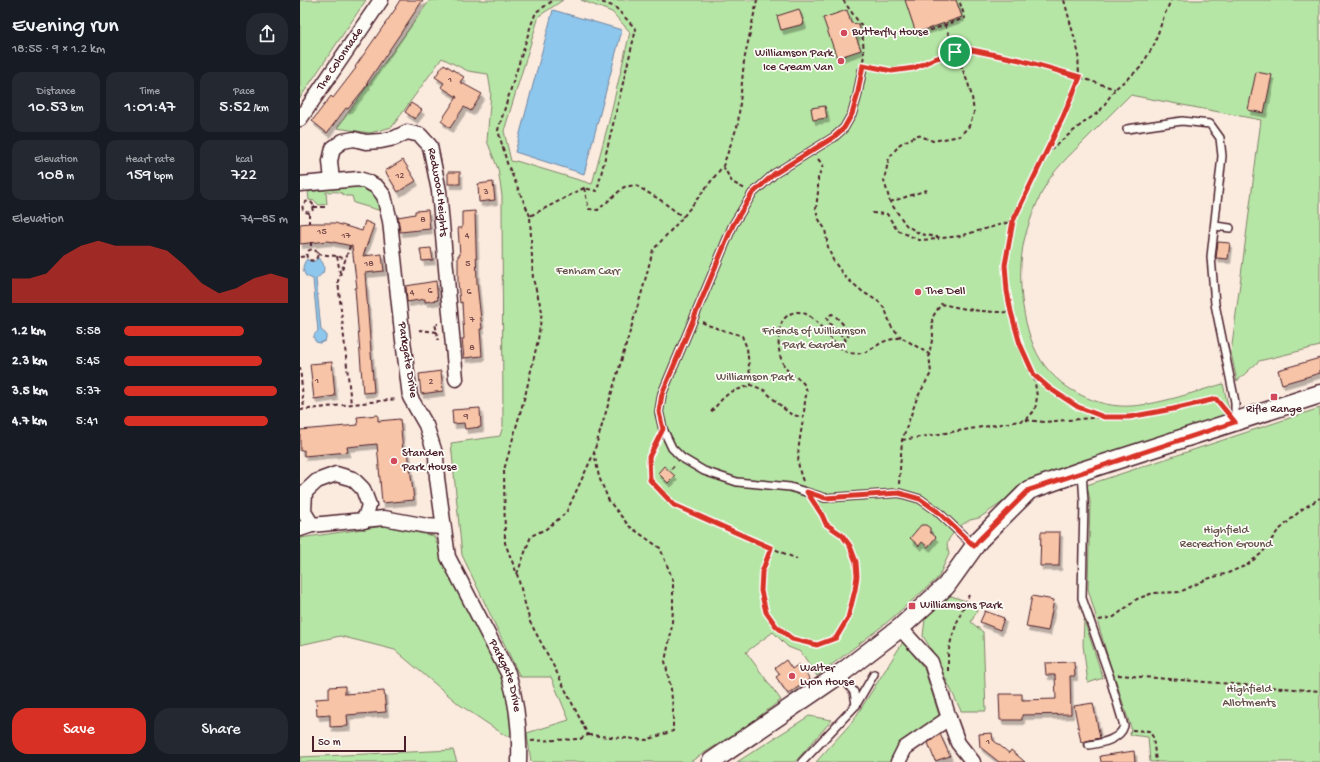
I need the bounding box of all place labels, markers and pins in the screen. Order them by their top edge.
place label: Butterfly House [851,26,929,40]
marker: Butterfly House [839,28,849,38]
pin [938,35,972,69]
place label: Williamson Park Ice Cream Van [755,47,835,75]
marker: Williamson Park Ice Cream Van [836,56,846,66]
place label: The Dell [925,285,966,299]
marker: The Dell [913,287,923,297]
marker: Rifle Range [1269,392,1279,402]
place label: Rifle Range [1246,403,1303,417]
place label: Standen Park House [401,447,458,475]
marker: Standen Park House [389,456,399,466]
place label: Williamsons Park [920,599,1004,613]
marker: Williamsons Park [907,601,917,611]
place label: Walter Lyon House [800,662,855,690]
marker: Walter Lyon House [787,671,797,681]

